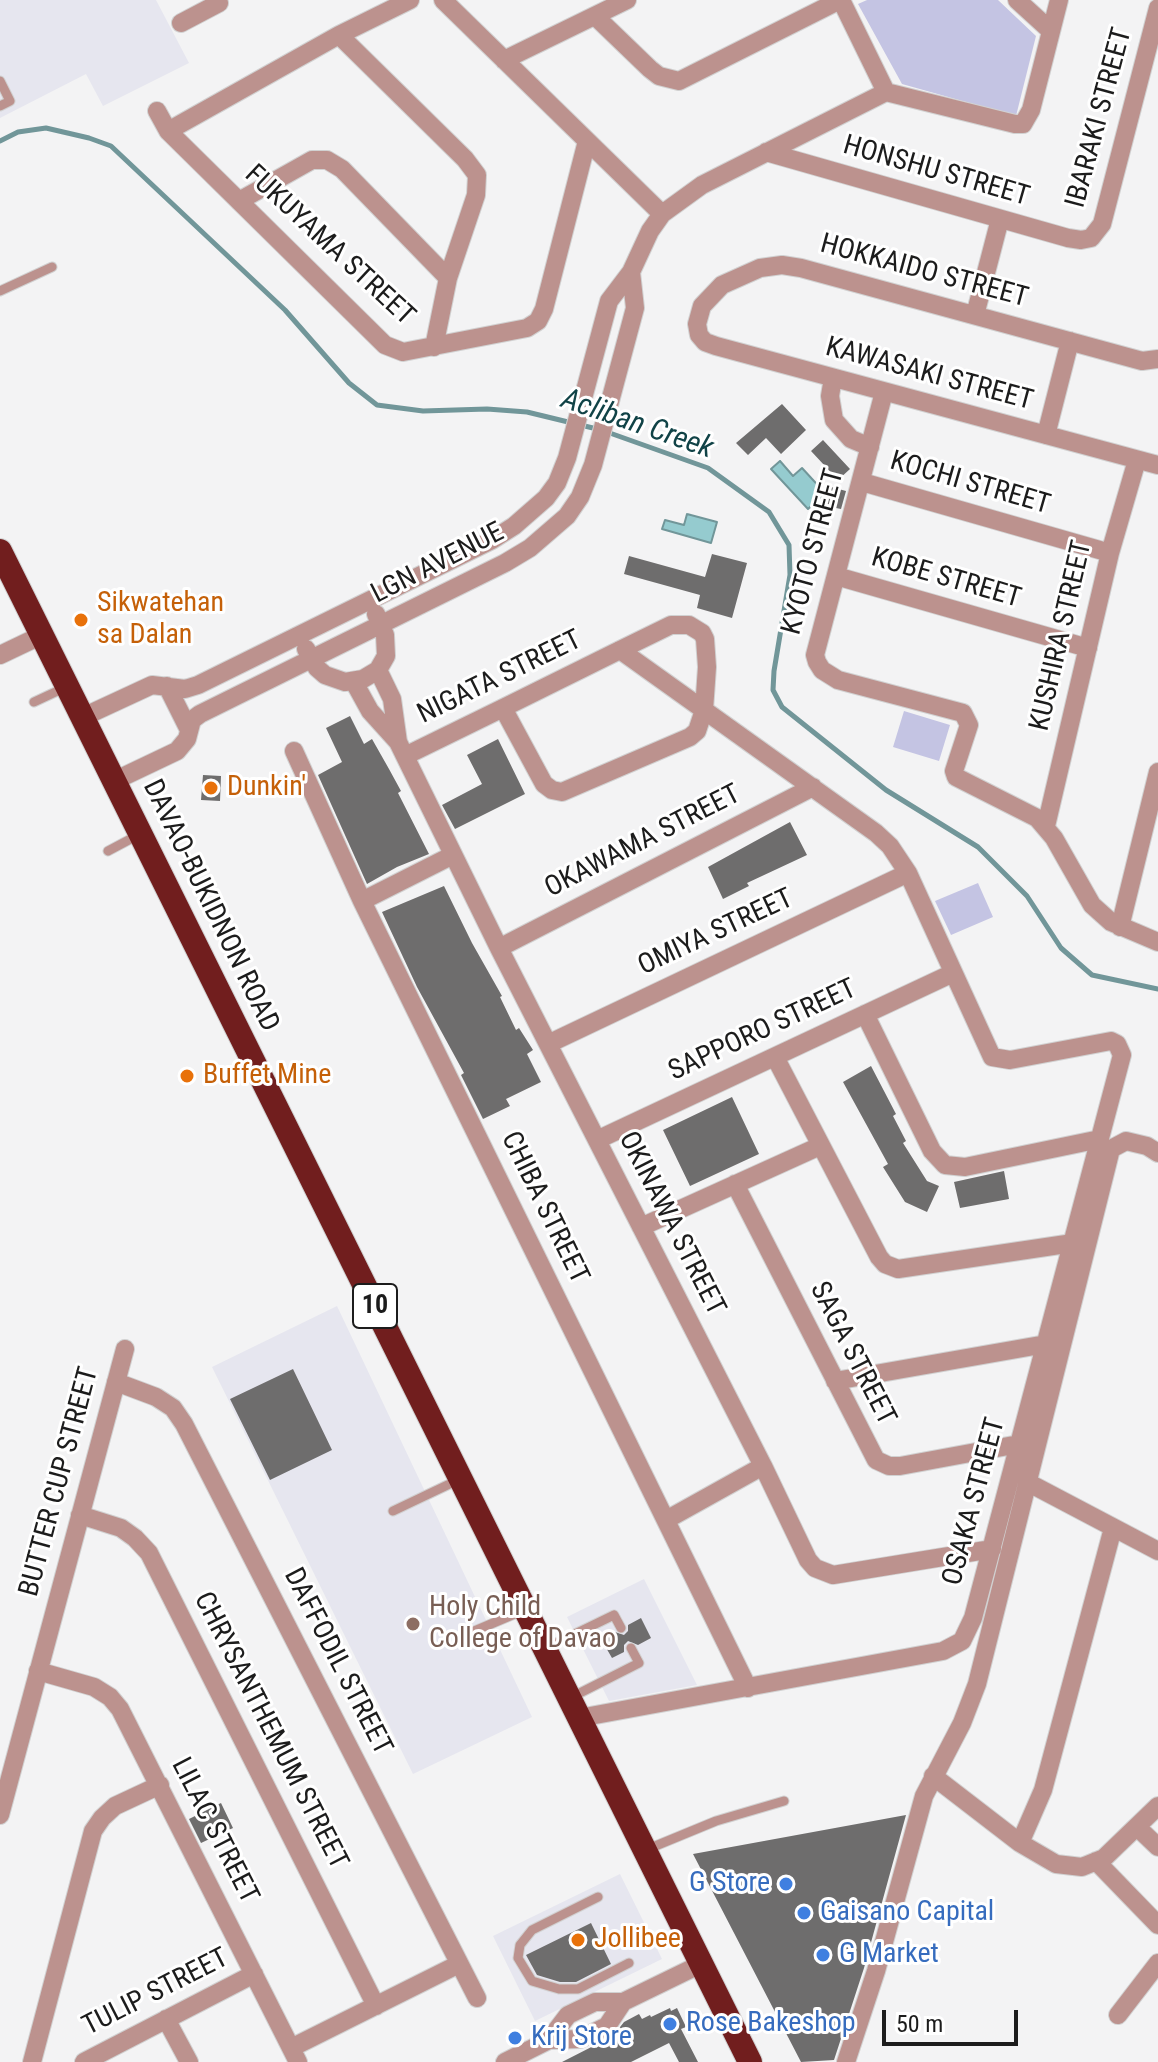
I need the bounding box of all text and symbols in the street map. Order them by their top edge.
street label: IBARAKI STREET [1060,24,1140,212]
street label: HONSHU STREET [839,129,1033,215]
street label: FUKUYAMA STREET [237,159,421,333]
street label: HOKKAIDO STREET [816,228,1032,316]
street label: KAWASAKI STREET [822,331,1036,419]
water label: Acliban Creek [556,382,718,468]
street label: KOCHI STREET [886,445,1054,523]
street label: KYOTO STREET [776,465,852,639]
street label: LGN AVENUE [366,516,510,612]
street label: KUSHIRA STREET [1024,538,1100,734]
street label: KOBE STREET [867,542,1025,616]
place label: Sikwatehan sa Dalan [97,587,224,653]
marker: Sikwatehan sa Dalan [72,611,90,629]
street label: NIGATA STREET [413,624,587,732]
place label: Dunkin' [227,771,306,805]
street label: DAVAO-BUKIDNON ROAD [134,775,286,1037]
street label: OKAWAMA STREET [540,778,746,906]
marker: Dunkin' [202,779,220,797]
street label: OMIYA STREET [633,882,799,984]
street label: SAPPORO STREET [664,973,862,1089]
place label: Buffet Mine [203,1059,331,1093]
marker: Buffet Mine [178,1067,196,1085]
street label: OKINAWA STREET [610,1126,732,1322]
street label: CHIBA STREET [493,1127,595,1289]
street label: SAGA STREET [802,1277,902,1431]
road number: 10 [353,1284,397,1328]
street label: BUTTER CUP STREET [13,1364,107,1600]
street label: OSAKA STREET [937,1415,1013,1589]
street label: DAFFODIL STREET [276,1563,398,1761]
street label: CHRYSANTHEMUM STREET [185,1587,355,1875]
place label: Holy Child College of Davao [429,1591,616,1657]
marker: Holy Child College of Davao [404,1615,422,1633]
street label: LILAC STREET [163,1753,265,1909]
place label: G Store [689,1867,770,1901]
marker: G Store [777,1875,795,1893]
place label: Gaisano Capital [820,1896,994,1930]
marker: Gaisano Capital [795,1904,813,1922]
place label: Jollibee [594,1923,681,1957]
marker: Jollibee [569,1931,587,1949]
place label: G Market [839,1938,939,1972]
street label: TULIP STREET [77,1942,235,2044]
marker: G Market [814,1946,832,1964]
scale bar [886,1994,1022,2044]
place label: Rose Bakeshop [686,2007,856,2041]
text: 50 m [896,2010,943,2038]
marker: Rose Bakeshop [661,2015,679,2033]
place label: Krij Store [531,2021,632,2055]
marker: Krij Store [506,2029,524,2047]

